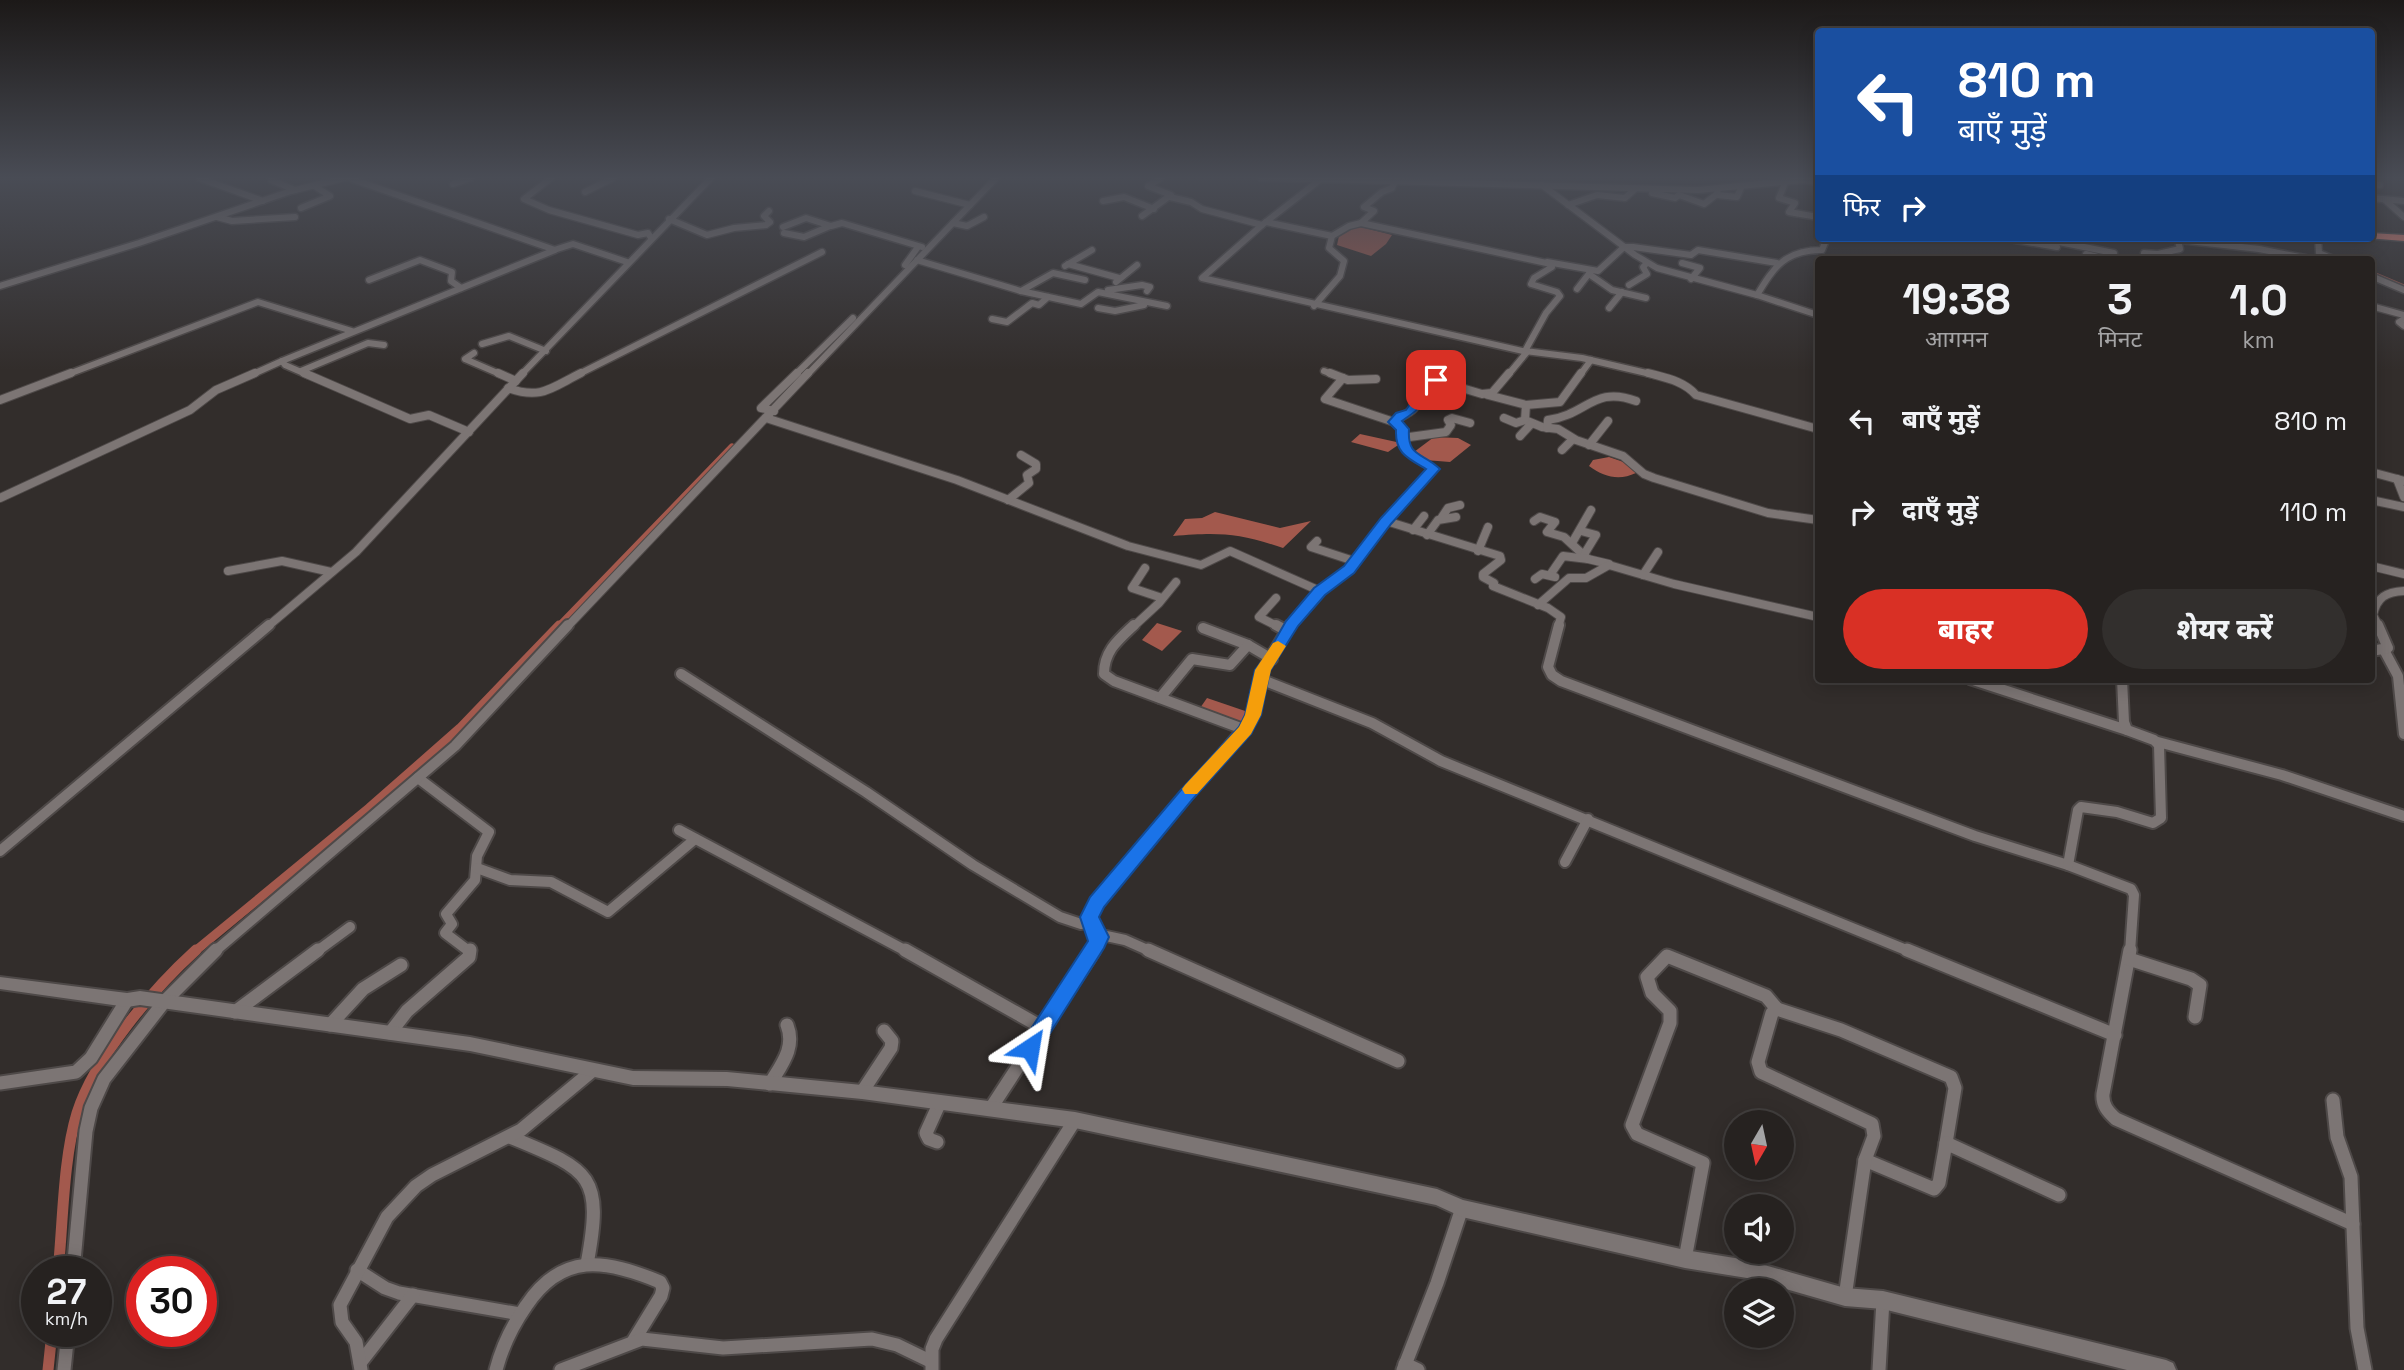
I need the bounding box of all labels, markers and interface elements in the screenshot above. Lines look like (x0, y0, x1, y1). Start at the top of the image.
text: 810 m (1958, 49, 2096, 111)
icon: left (1843, 56, 1934, 147)
text: बाएँ मुड़ें (1958, 110, 2047, 150)
icon: right (1894, 189, 1932, 227)
text: फिर (1843, 190, 1880, 224)
text: 19:38 (1902, 273, 2011, 326)
text: 3 (2107, 273, 2133, 326)
text: 1.0 (2229, 274, 2288, 327)
text: आगमन (1925, 324, 1988, 354)
text: मिनट (2098, 324, 2142, 354)
text: km (2242, 325, 2275, 355)
pin (1406, 350, 1466, 410)
icon: arrive (1417, 361, 1455, 399)
icon: left (1843, 402, 1881, 440)
text: बाएँ मुड़ें (1902, 402, 1980, 436)
text: 810 m (2274, 404, 2347, 438)
icon: right (1843, 493, 1881, 531)
text: दाएँ मुड़ें (1902, 493, 1978, 527)
text: 110 m (2280, 495, 2347, 529)
button: बाहर (1843, 589, 2088, 669)
button: शेयर करें (2102, 589, 2347, 669)
position arrow (993, 1011, 1067, 1085)
north arrow (1724, 1110, 1794, 1180)
map controls (1724, 1110, 1794, 1348)
button: sound (1724, 1194, 1794, 1264)
speed limit sign: 30 (126, 1256, 217, 1347)
text: 27 (47, 1270, 86, 1314)
button: layers (1724, 1278, 1794, 1348)
text: km/h (45, 1307, 88, 1330)

